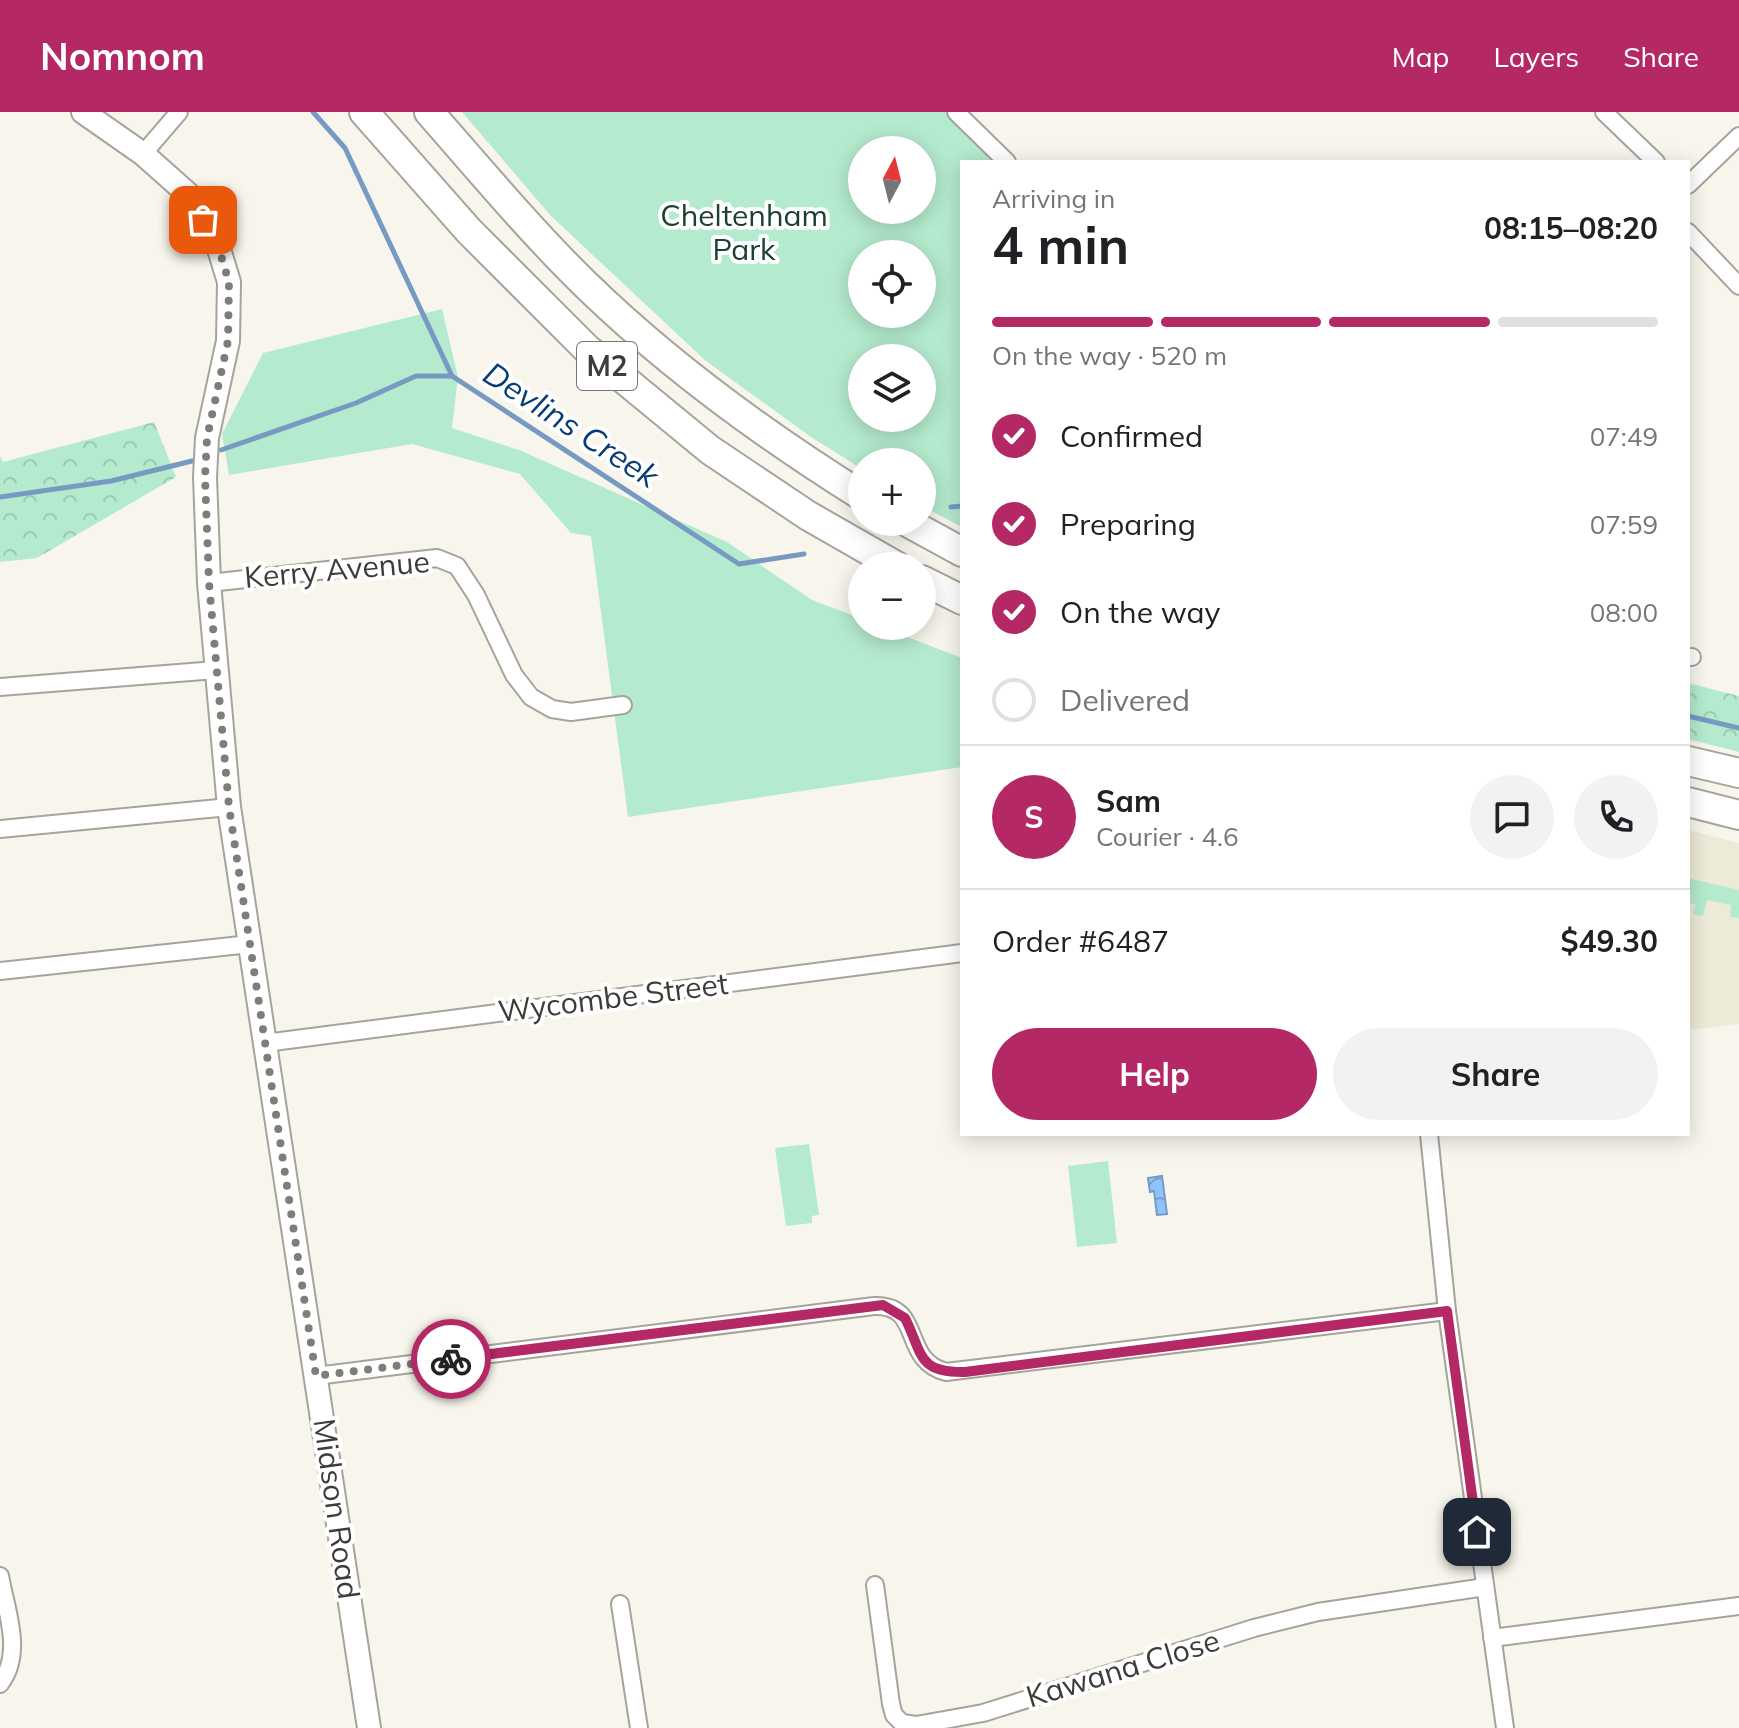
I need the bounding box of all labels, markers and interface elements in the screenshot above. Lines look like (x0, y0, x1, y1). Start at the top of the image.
text: Nomnom (40, 32, 205, 80)
text: Map (1392, 39, 1449, 74)
text: Layers (1493, 39, 1579, 74)
text: Share (1623, 39, 1699, 74)
north arrow (848, 136, 936, 224)
map controls (848, 136, 936, 640)
text: Arriving in (992, 182, 1115, 215)
pin (169, 186, 237, 254)
park label: Cheltenham Park (660, 196, 828, 268)
icon: bag (181, 198, 225, 242)
text: 08:15–08:20 (1484, 209, 1658, 247)
text: 4 min (992, 212, 1129, 277)
button: locate (848, 240, 936, 328)
text: On the way · 520 m (992, 339, 1227, 372)
road number: M2 (577, 342, 637, 390)
button: layers (848, 344, 936, 432)
water label: Devlins Creek (476, 353, 668, 496)
icon: check (992, 414, 1036, 458)
text: Confirmed (1060, 417, 1203, 455)
text: 07:49 (1590, 420, 1658, 453)
button: + (848, 448, 936, 536)
icon: check (992, 502, 1036, 546)
text: Preparing (1060, 505, 1196, 543)
text: 07:59 (1590, 508, 1658, 541)
street label: Kerry Avenue (243, 542, 431, 596)
button: − (848, 552, 936, 640)
icon: check (992, 590, 1036, 634)
text: On the way (1060, 593, 1220, 631)
text: 08:00 (1590, 596, 1658, 629)
text: Delivered (1060, 681, 1190, 719)
button: chat (1470, 775, 1554, 859)
button: phone (1574, 775, 1658, 859)
text: Sam (1096, 782, 1161, 820)
text: S (1024, 798, 1044, 836)
text: Courier · 4.6 (1096, 820, 1239, 853)
text: Order #6487 (992, 922, 1169, 960)
text: $49.30 (1561, 922, 1658, 960)
street label: Wycombe Street (496, 964, 730, 1030)
button: Help (992, 1028, 1317, 1120)
button: Share (1333, 1028, 1658, 1120)
courier (411, 1319, 491, 1399)
icon: bike (429, 1337, 473, 1381)
street label: Midson Road (306, 1416, 368, 1602)
pin (1443, 1498, 1511, 1566)
icon: home (1455, 1510, 1499, 1554)
street label: Kawana Close (1021, 1621, 1224, 1715)

